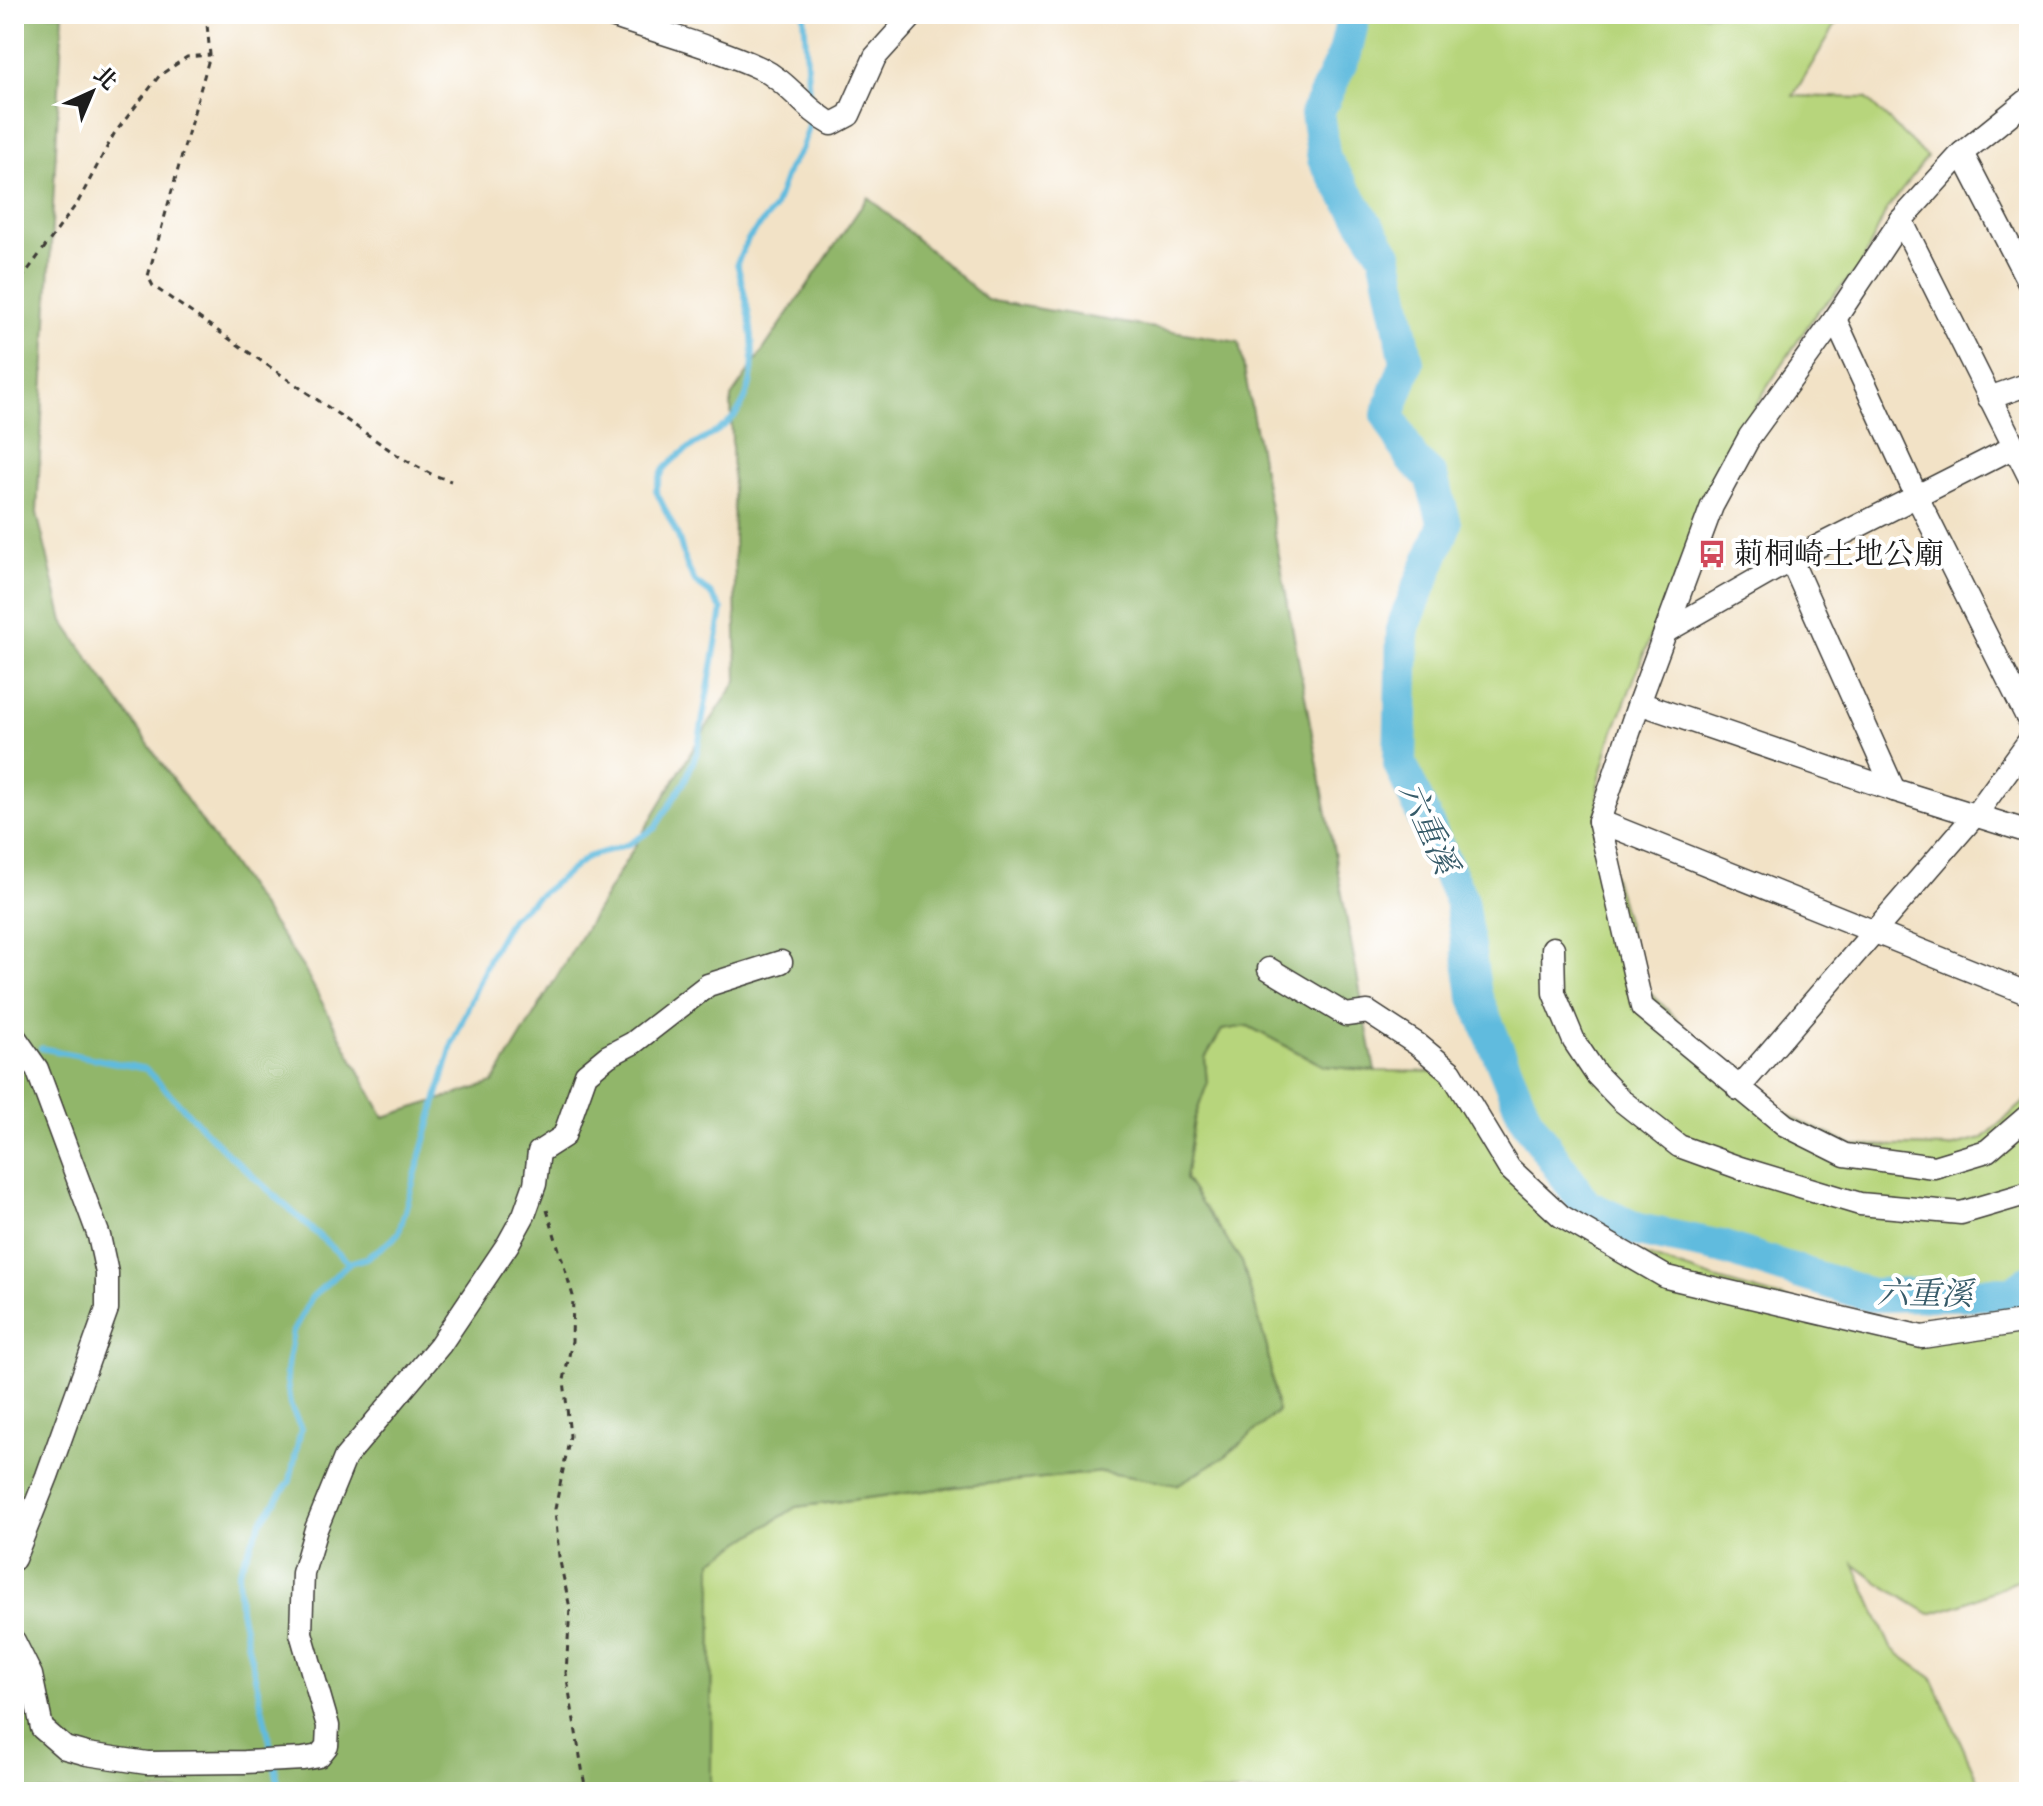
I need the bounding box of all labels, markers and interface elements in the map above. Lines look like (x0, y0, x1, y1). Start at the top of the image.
north arrow (52, 52, 132, 132)
text: 北 (87, 58, 125, 97)
place label: 莿桐崎土地公廟 (1734, 531, 1944, 575)
bus stop icon: 莿桐崎土地公廟 (1697, 539, 1727, 569)
water label: 六重溪 (1388, 774, 1472, 884)
water label: 六重溪 (1877, 1268, 1976, 1317)

